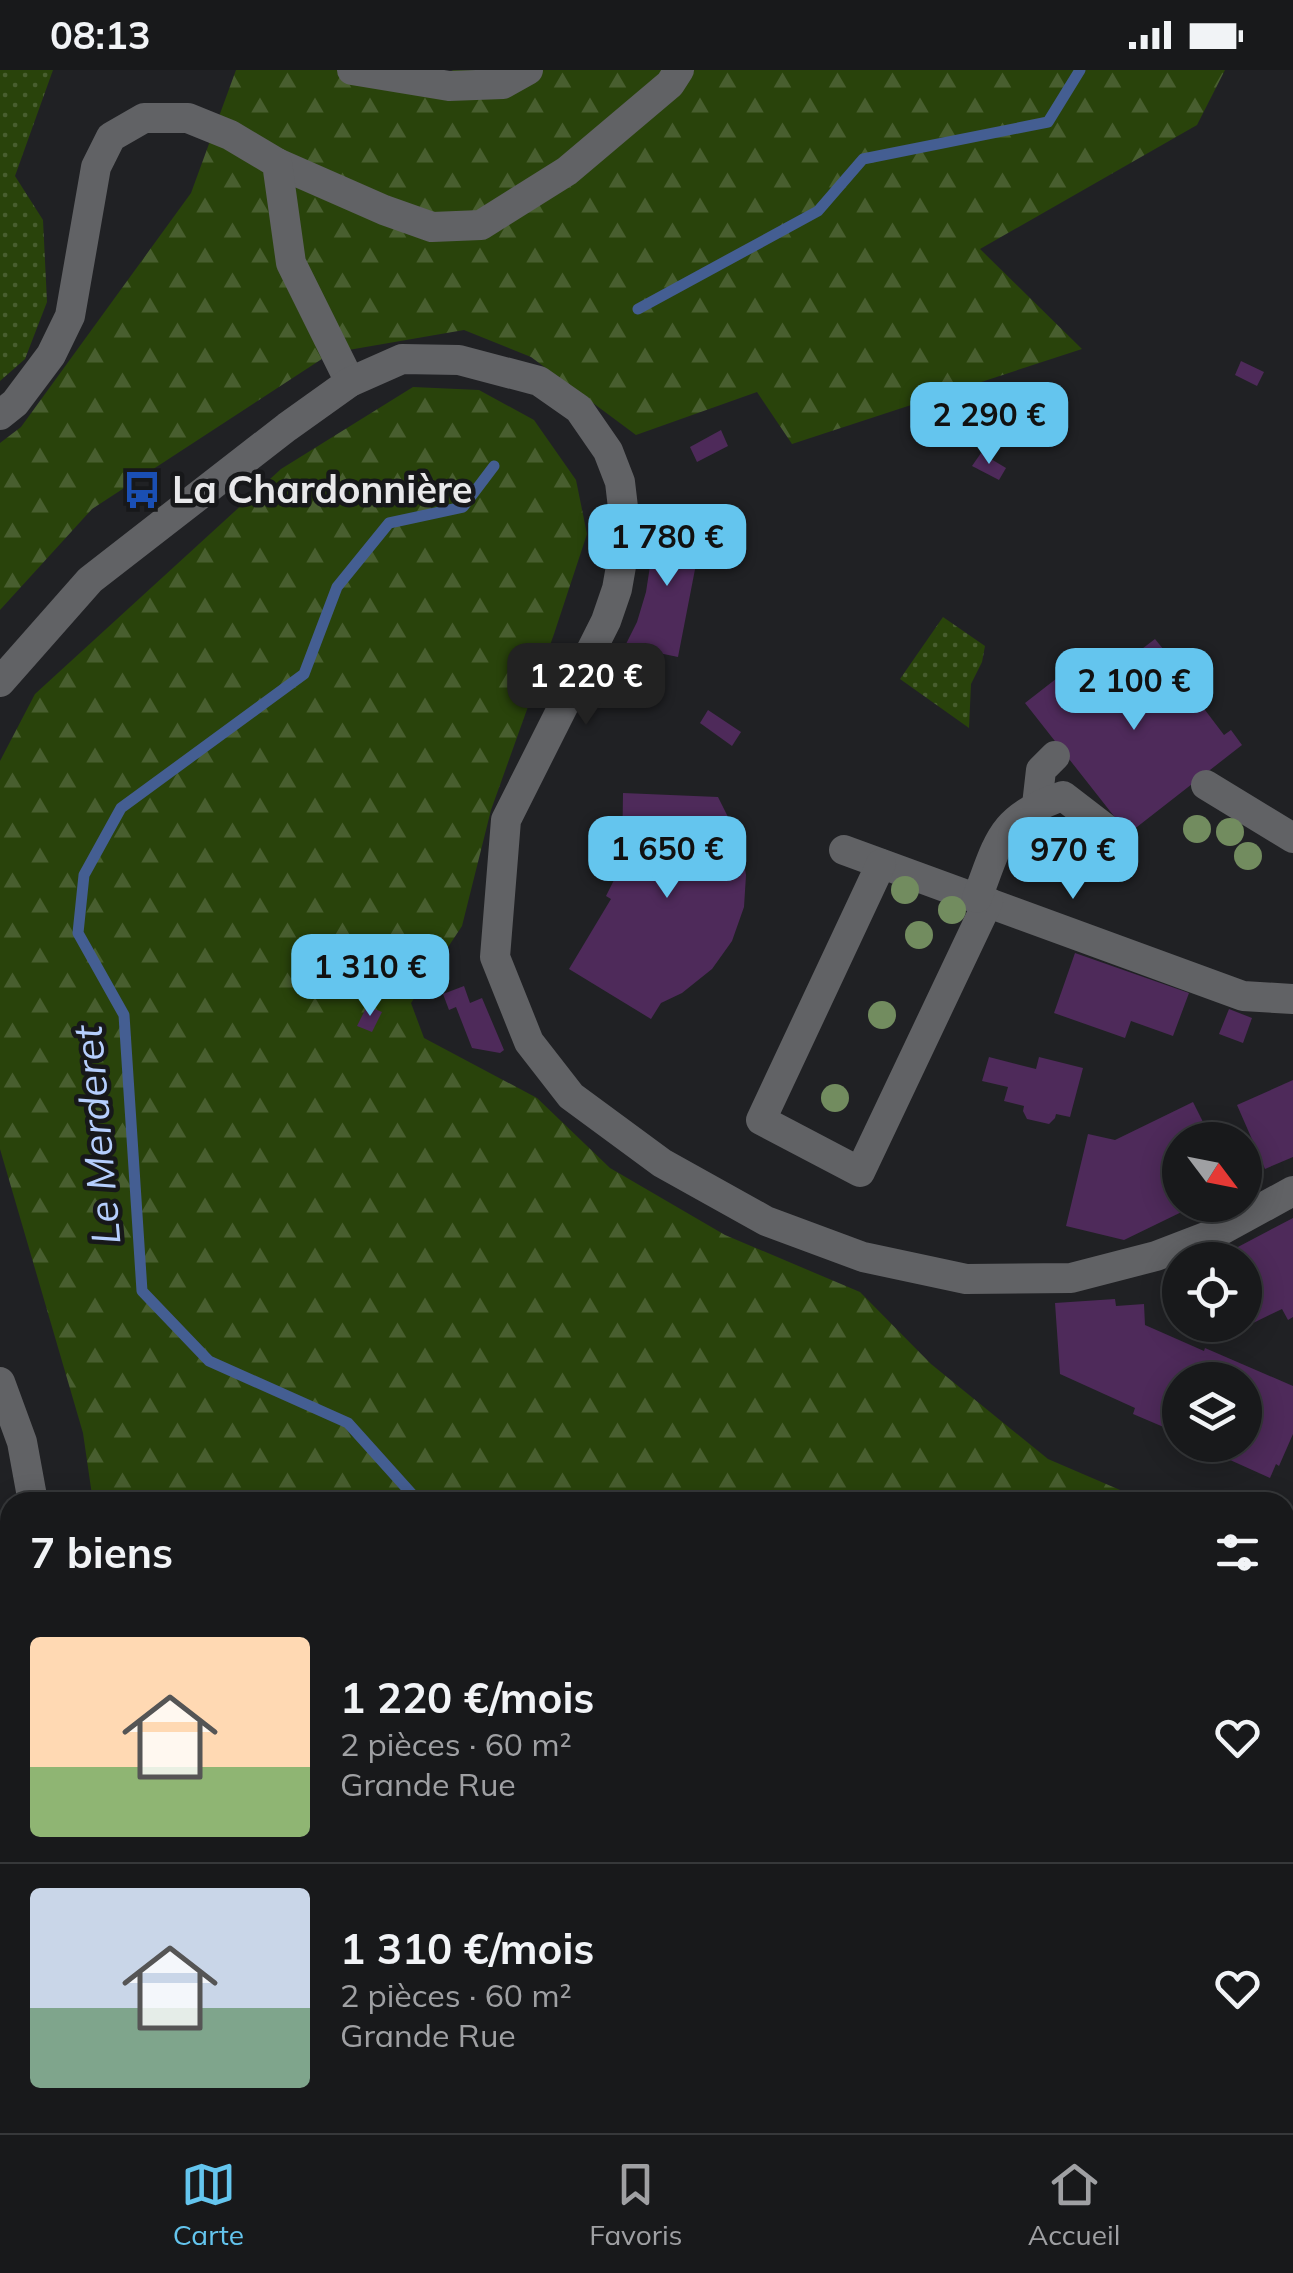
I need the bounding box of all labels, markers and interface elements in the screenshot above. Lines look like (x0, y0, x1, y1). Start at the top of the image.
text: 08:13 (50, 11, 151, 59)
pin: 2 290 € (897, 382, 1081, 467)
text: 2 290 € (932, 394, 1046, 434)
place label: La Chardonnière (172, 465, 472, 513)
bus stop icon: La Chardonnière (121, 469, 163, 511)
pin: 1 780 € (575, 504, 759, 589)
text: 1 780 € (610, 516, 724, 556)
pin: 1 220 € (494, 643, 678, 728)
pin: 2 100 € (1042, 648, 1226, 733)
text: 1 220 € (529, 655, 643, 695)
text: 2 100 € (1077, 660, 1191, 700)
pin: 1 650 € (575, 816, 759, 901)
pin: 970 € (1003, 817, 1143, 902)
text: 1 650 € (610, 828, 724, 868)
text: 970 € (1030, 829, 1116, 869)
pin: 1 310 € (278, 934, 462, 1019)
text: 1 310 € (313, 946, 427, 986)
water label: Le Merderet (61, 1022, 130, 1247)
north arrow (1162, 1122, 1262, 1222)
map controls (1162, 1122, 1262, 1462)
button: locate (1162, 1242, 1262, 1342)
button: layers (1162, 1362, 1262, 1462)
icon: filters (1210, 1525, 1265, 1580)
text: 7 biens (30, 1526, 173, 1579)
text: 1 220 €/mois (340, 1671, 594, 1724)
icon: home (110, 1677, 230, 1797)
icon: heart (1210, 1710, 1265, 1765)
text: 2 pièces · 60 m² (340, 1724, 572, 1764)
text: Grande Rue (340, 1764, 516, 1804)
text: 1 310 €/mois (340, 1922, 594, 1975)
icon: home (110, 1928, 230, 2048)
icon: heart (1210, 1961, 1265, 2016)
text: 2 pièces · 60 m² (340, 1975, 572, 2015)
text: Grande Rue (340, 2015, 516, 2055)
tab: Carte (173, 2157, 244, 2252)
tab: Favoris (589, 2157, 682, 2252)
tab: Accueil (1028, 2157, 1120, 2252)

